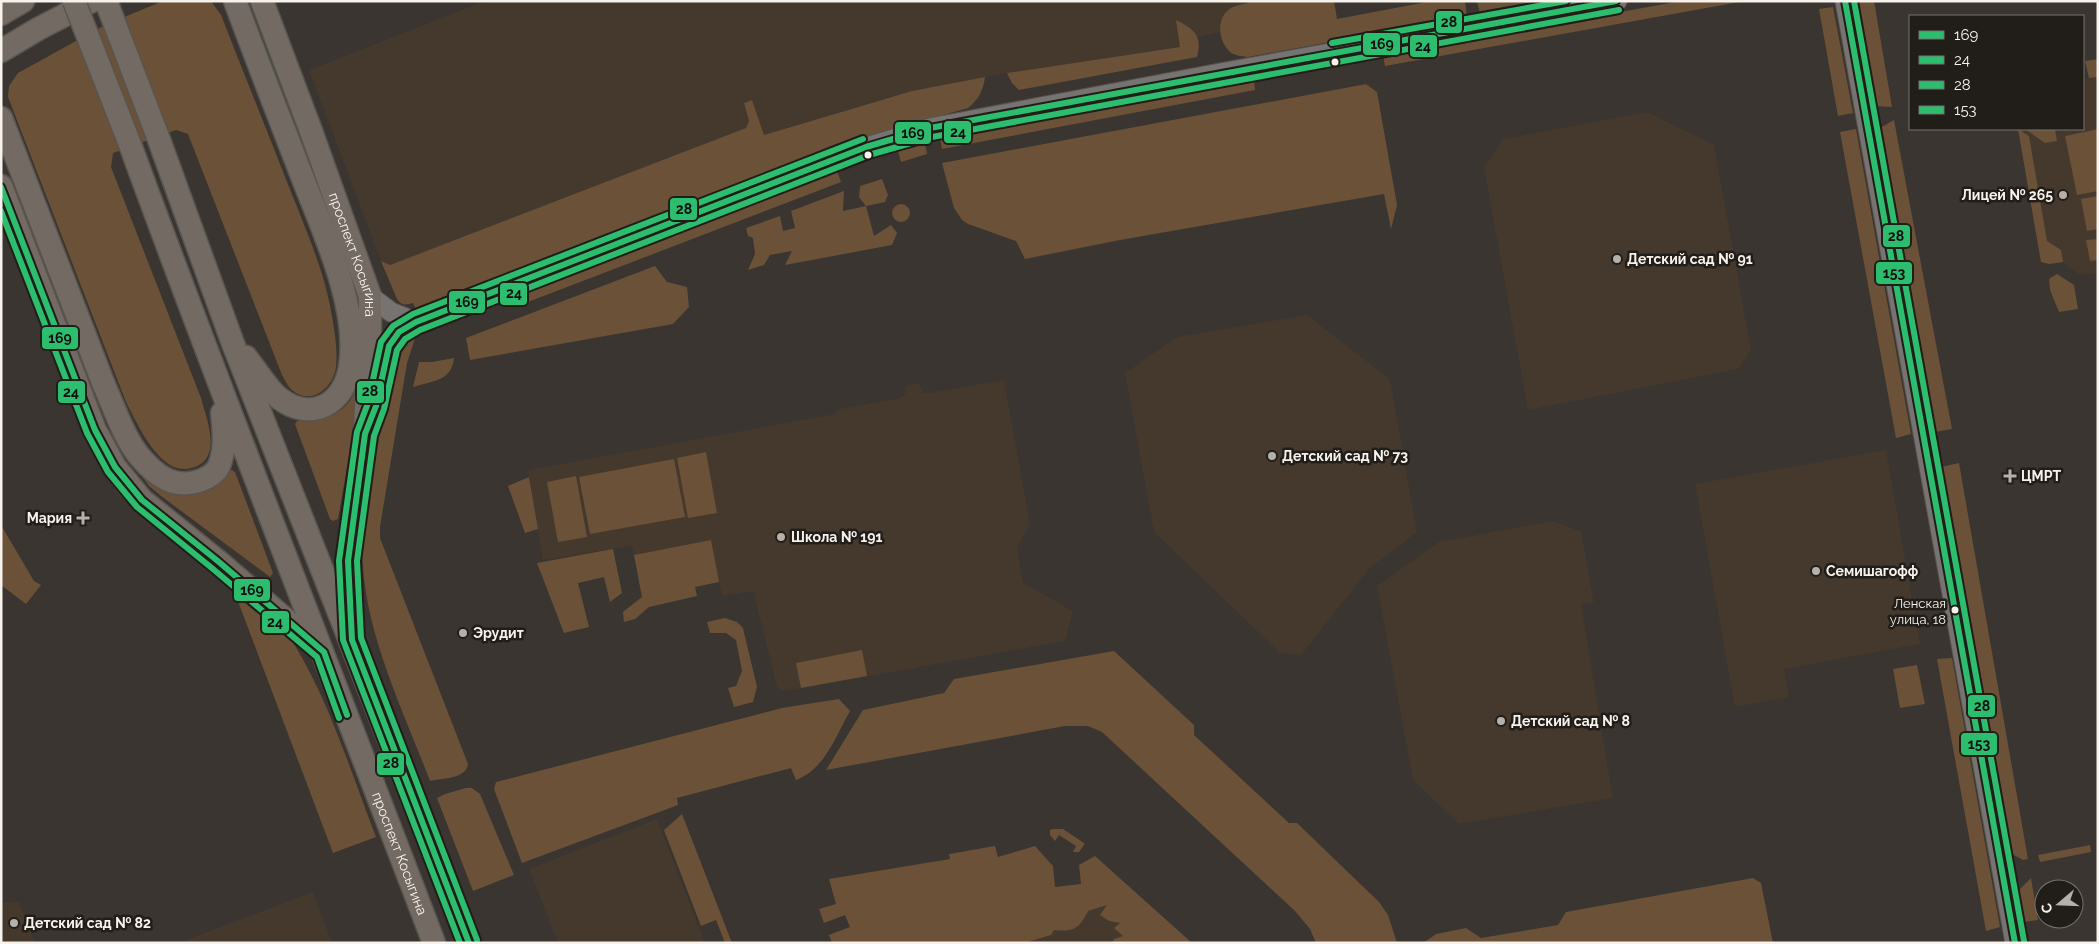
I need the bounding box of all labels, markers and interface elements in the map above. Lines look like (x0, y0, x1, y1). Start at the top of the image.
line badge: 28 (1435, 10, 1463, 34)
text: 28 (1441, 14, 1457, 30)
legend (1909, 15, 2084, 130)
text: 169 (1954, 26, 1978, 44)
line badge: 169 (1362, 32, 1401, 56)
line badge: 24 (1409, 34, 1438, 58)
text: 169 (1370, 36, 1394, 52)
text: 24 (1415, 38, 1431, 54)
text: 24 (1954, 51, 1970, 69)
unlabelled marker (1330, 57, 1340, 67)
text: 28 (1954, 76, 1971, 94)
text: 153 (1954, 101, 1977, 119)
line badge: 24 (943, 120, 972, 144)
line badge: 169 (894, 121, 932, 145)
text: 24 (950, 124, 966, 140)
text: 169 (901, 125, 925, 141)
unlabelled marker (863, 150, 873, 160)
place label: Лицей № 265 (1961, 187, 2053, 203)
marker: Лицей № 265 (2057, 189, 2069, 201)
street label: проспект Косыгина (326, 190, 378, 317)
line badge: 28 (669, 197, 698, 221)
text: 28 (676, 201, 692, 217)
line badge: 28 (1882, 224, 1911, 248)
text: 28 (1888, 228, 1904, 244)
place label: Детский сад № 91 (1627, 251, 1753, 267)
marker: Детский сад № 91 (1611, 253, 1623, 265)
line badge: 153 (1875, 261, 1913, 285)
text: 153 (1883, 265, 1905, 281)
line badge: 24 (499, 282, 528, 306)
text: 24 (506, 285, 522, 301)
line badge: 169 (448, 290, 486, 314)
text: 169 (455, 294, 479, 310)
line badge: 169 (41, 326, 79, 350)
text: 169 (48, 330, 72, 346)
line badge: 24 (57, 380, 86, 404)
line badge: 28 (356, 380, 385, 404)
text: 28 (362, 383, 378, 399)
text: 24 (63, 384, 79, 400)
place label: Детский сад № 73 (1282, 448, 1408, 464)
marker: Детский сад № 73 (1266, 450, 1278, 462)
place label: ЦМРТ (2021, 468, 2061, 484)
marker: ЦМРТ (2003, 469, 2017, 483)
place label: Мария (27, 510, 72, 526)
marker: Мария (76, 511, 90, 525)
place label: Школа № 191 (791, 529, 882, 545)
marker: Школа № 191 (775, 531, 787, 543)
place label: Семишагофф (1826, 563, 1919, 579)
marker: Семишагофф (1810, 565, 1822, 577)
line badge: 169 (233, 578, 271, 602)
text: 169 (240, 582, 264, 598)
place label: Ленская улица, 18 (1890, 596, 1946, 627)
marker: Ленская улица, 18 (1950, 605, 1960, 615)
line badge: 24 (261, 610, 290, 634)
text: 24 (267, 614, 283, 630)
place label: Эрудит (473, 625, 524, 641)
marker: Эрудит (457, 627, 469, 639)
line badge: 28 (1967, 694, 1996, 718)
text: 28 (1974, 698, 1990, 714)
place label: Детский сад № 8 (1511, 713, 1630, 729)
marker: Детский сад № 8 (1495, 715, 1507, 727)
line badge: 153 (1960, 732, 1998, 756)
text: 153 (1968, 736, 1990, 752)
line badge: 28 (376, 752, 405, 776)
text: 28 (383, 755, 399, 771)
street label: проспект Косыгина (369, 790, 431, 917)
north arrow (2034, 879, 2084, 929)
text: С (2037, 901, 2056, 915)
place label: Детский сад № 82 (24, 915, 151, 931)
marker: Детский сад № 82 (8, 917, 20, 929)

